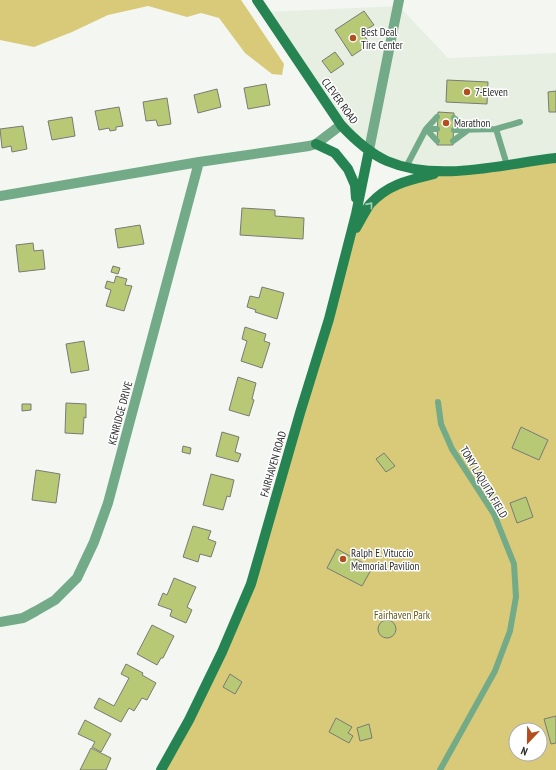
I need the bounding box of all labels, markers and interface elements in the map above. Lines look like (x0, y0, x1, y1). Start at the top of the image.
place label: Best Deal Tire Center (361, 25, 403, 52)
marker: Best Deal Tire Center (348, 33, 358, 43)
street label: CLEVER ROAD (319, 75, 362, 127)
place label: 7-Eleven (475, 85, 508, 99)
marker: 7-Eleven (462, 87, 472, 97)
place label: Marathon (454, 116, 490, 130)
marker: Marathon (441, 118, 451, 128)
one-way arrow (366, 203, 373, 210)
street label: KENRIDGE DRIVE (105, 379, 135, 446)
street label: FAIRHAVEN ROAD (257, 429, 289, 499)
street label: TONY LAQUITA FIELD (457, 444, 511, 521)
place label: Ralph E. Vituccio Memorial Pavilion (351, 546, 420, 573)
marker: Ralph E. Vituccio Memorial Pavilion (338, 554, 348, 564)
park label: Fairhaven Park (374, 608, 431, 622)
north arrow (508, 722, 548, 762)
text: N (519, 744, 530, 759)

